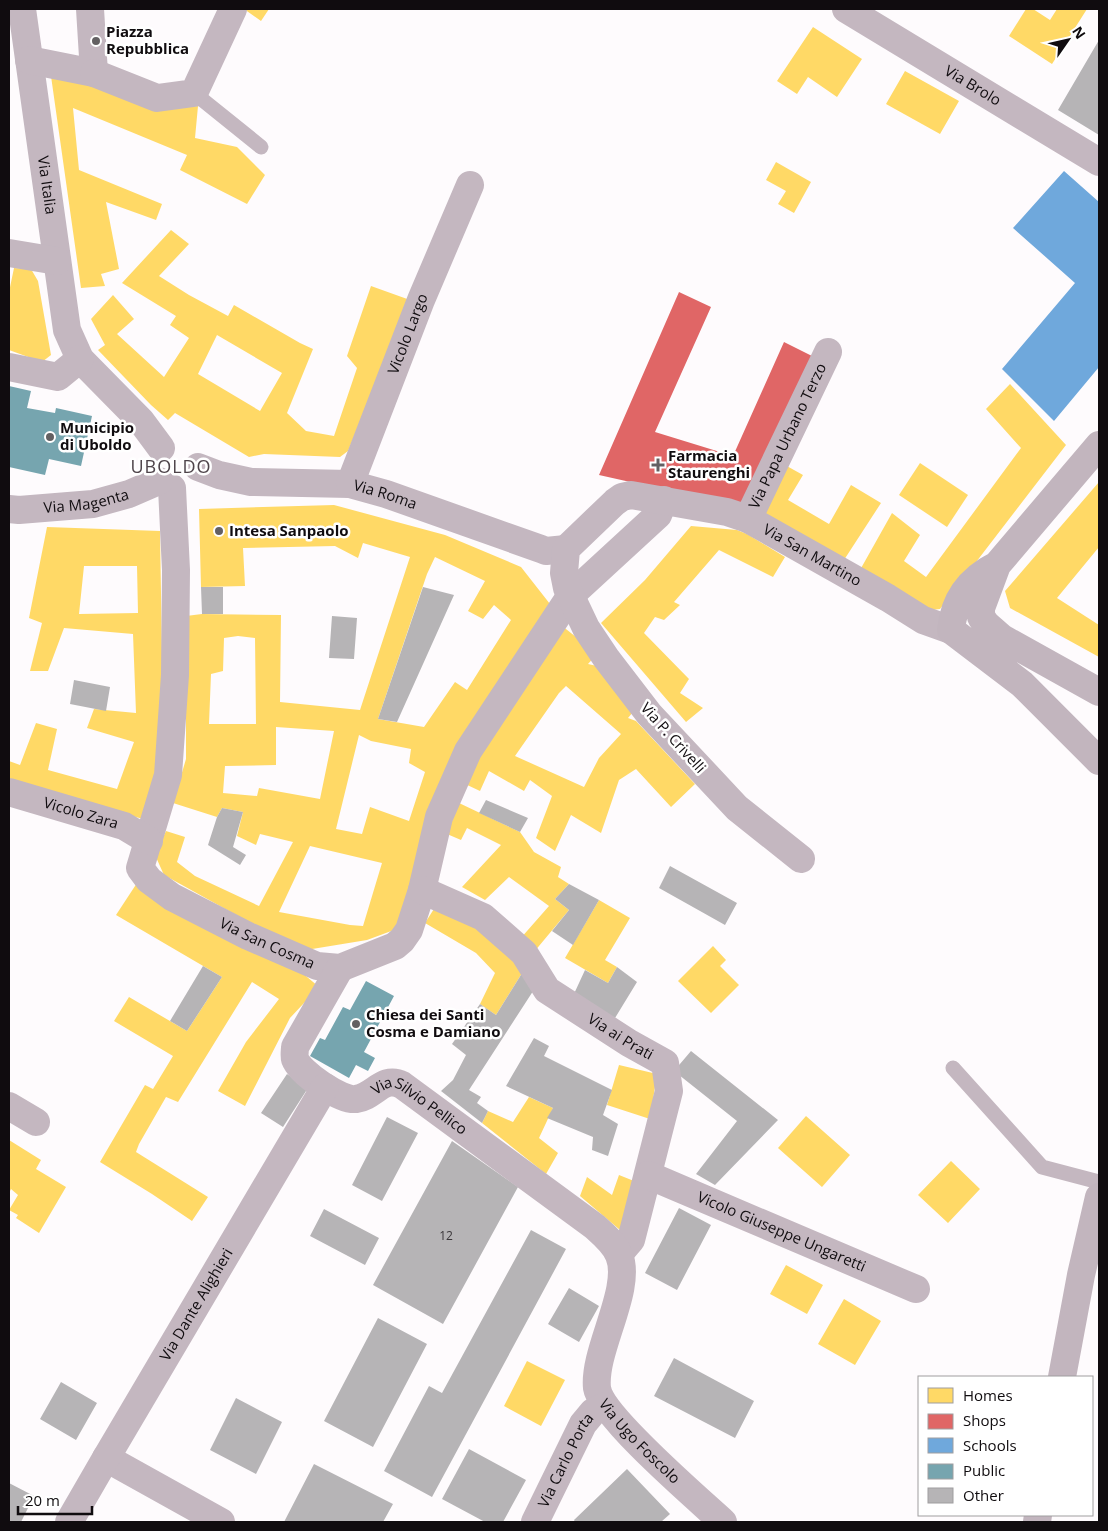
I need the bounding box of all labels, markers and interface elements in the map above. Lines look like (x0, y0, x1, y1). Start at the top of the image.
north arrow (1043, 15, 1093, 65)
place label: Piazza Repubblica (106, 21, 189, 58)
text: N (1068, 22, 1090, 42)
marker: Piazza Repubblica (90, 35, 102, 47)
street label: Via Brolo (941, 60, 1005, 110)
street label: Via Italia (34, 155, 62, 216)
street label: Vicolo Largo (382, 290, 432, 377)
street label: Via Papa Urbano Terzo (743, 359, 830, 512)
place label: Municipio di Uboldo (60, 417, 134, 454)
marker: Municipio di Uboldo (44, 431, 56, 443)
place label: Farmacia Staurenghi (668, 445, 750, 482)
district label: UBOLDO (130, 454, 212, 478)
marker: Farmacia Staurenghi (652, 459, 664, 471)
street label: Via Roma (351, 474, 420, 513)
street label: Via Magenta (43, 484, 131, 517)
street label: Via San Martino (760, 519, 866, 590)
place label: Intesa Sanpaolo (229, 520, 349, 540)
marker: Intesa Sanpaolo (213, 525, 225, 537)
street label: Via P. Crivelli (637, 698, 711, 777)
street label: Vicolo Zara (41, 792, 121, 833)
street label: Via San Cosma (217, 912, 318, 973)
place label: Chiesa dei Santi Cosma e Damiano (366, 1004, 500, 1041)
street label: Via ai Prati (584, 1008, 657, 1064)
marker: Chiesa dei Santi Cosma e Damiano (350, 1018, 362, 1030)
street label: Via Silvio Pellico (367, 1071, 472, 1139)
street label: Vicolo Giuseppe Ungaretti (694, 1186, 869, 1276)
house number: 12 (439, 1227, 453, 1244)
street label: Via Dante Alighieri (155, 1244, 237, 1364)
legend (918, 1376, 1093, 1516)
text: Homes (963, 1385, 1013, 1405)
street label: Via Ugo Foscolo (595, 1394, 685, 1487)
street label: Via Carlo Porta (533, 1408, 597, 1511)
text: Shops (963, 1410, 1006, 1430)
text: Schools (963, 1435, 1017, 1455)
text: Public (963, 1460, 1005, 1480)
scale bar (18, 1484, 91, 1516)
text: Other (963, 1485, 1004, 1505)
text: 20 m (25, 1490, 60, 1510)

